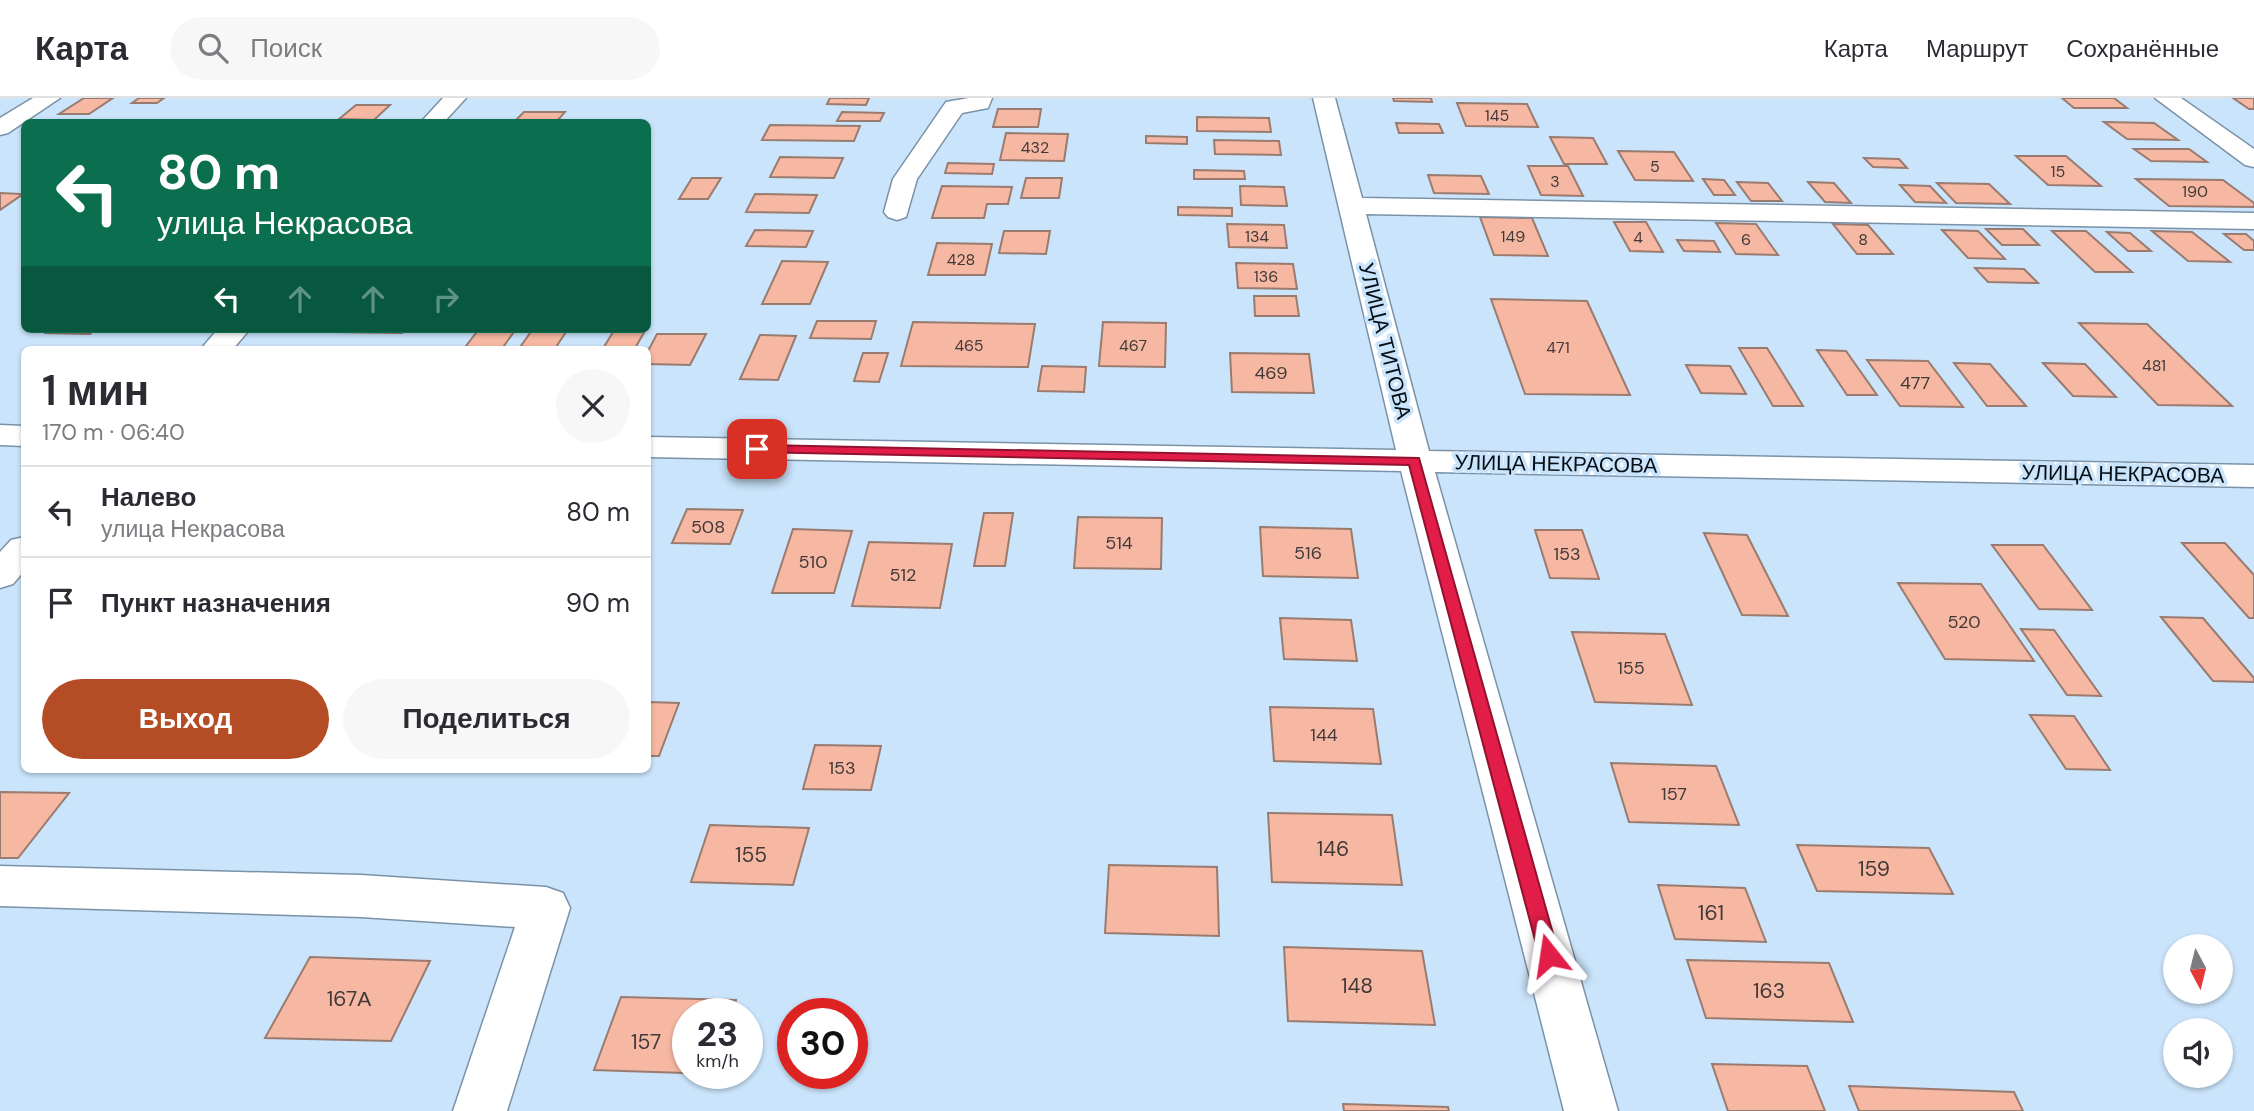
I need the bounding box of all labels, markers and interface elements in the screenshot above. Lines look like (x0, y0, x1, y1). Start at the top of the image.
search box (170, 17, 660, 80)
text: Карта (35, 27, 128, 70)
icon: search (194, 29, 232, 67)
text: Поиск (250, 31, 322, 65)
text: Карта (1824, 33, 1888, 64)
text: Маршрут (1926, 33, 2028, 64)
text: Сохранённые (2066, 33, 2219, 64)
house number: 145 (1485, 105, 1509, 126)
house number: 432 (1021, 137, 1049, 158)
text: 80 m (157, 140, 280, 204)
icon: left (42, 147, 133, 238)
house number: 5 (1650, 156, 1660, 177)
house number: 15 (2051, 161, 2065, 182)
house number: 3 (1550, 171, 1560, 192)
house number: 190 (2182, 181, 2208, 202)
text: улица Некрасова (157, 202, 413, 244)
house number: 134 (1245, 226, 1269, 247)
house number: 149 (1501, 226, 1525, 247)
house number: 4 (1633, 227, 1643, 248)
house number: 6 (1741, 229, 1751, 250)
house number: 8 (1858, 229, 1868, 250)
house number: 428 (947, 249, 975, 270)
street label: УЛИЦА ТИТОВА (1352, 260, 1418, 422)
house number: 136 (1254, 266, 1278, 287)
icon: left (208, 280, 246, 318)
icon: ahead (281, 280, 319, 318)
icon: ahead (354, 280, 392, 318)
icon: right (427, 280, 465, 318)
house number: 465 (954, 335, 984, 356)
house number: 467 (1119, 335, 1147, 356)
house number: 471 (1546, 337, 1570, 358)
house number: 481 (2142, 355, 2166, 376)
house number: 469 (1254, 361, 1288, 385)
text: 1 мин (42, 363, 149, 418)
button: close (556, 369, 630, 443)
house number: 477 (1900, 371, 1930, 395)
text: 170 m · 06:40 (42, 417, 185, 447)
pin (727, 419, 787, 479)
icon: arrive (738, 430, 776, 468)
street label: УЛИЦА НЕКРАСОВА (1454, 448, 1658, 480)
street label: УЛИЦА НЕКРАСОВА (2021, 458, 2225, 490)
text: Налево (101, 480, 196, 514)
icon: left (42, 493, 80, 531)
text: 80 m (566, 495, 630, 529)
text: улица Некрасова (101, 514, 285, 544)
house number: 508 (691, 515, 725, 539)
house number: 514 (1105, 531, 1133, 555)
house number: 516 (1294, 541, 1322, 565)
house number: 153 (1553, 542, 1581, 566)
house number: 510 (799, 550, 827, 574)
house number: 512 (890, 563, 916, 587)
icon: arrive (42, 584, 80, 622)
text: Пункт назначения (101, 586, 331, 620)
text: 90 m (566, 586, 630, 620)
house number: 520 (1947, 610, 1981, 634)
house number: 155 (1617, 656, 1645, 680)
button: Выход (42, 679, 329, 759)
button: Поделиться (343, 679, 630, 759)
house number: 144 (1310, 723, 1338, 747)
house number: 153 (828, 756, 856, 780)
house number: 157 (1661, 782, 1687, 806)
house number: 146 (1317, 835, 1349, 863)
house number: 155 (735, 841, 767, 869)
house number: 159 (1858, 855, 1890, 883)
house number: 161 (1698, 899, 1724, 927)
position arrow (1512, 918, 1586, 992)
north arrow (2163, 934, 2233, 1004)
map controls (2163, 934, 2233, 1088)
house number: 148 (1341, 972, 1373, 1000)
house number: 163 (1753, 977, 1785, 1005)
house number: 167А (327, 985, 371, 1013)
speed limit sign: 30 (777, 998, 868, 1089)
text: 23 (697, 1011, 738, 1057)
button: sound (2163, 1018, 2233, 1088)
house number: 157 (631, 1028, 661, 1056)
text: km/h (696, 1049, 739, 1073)

